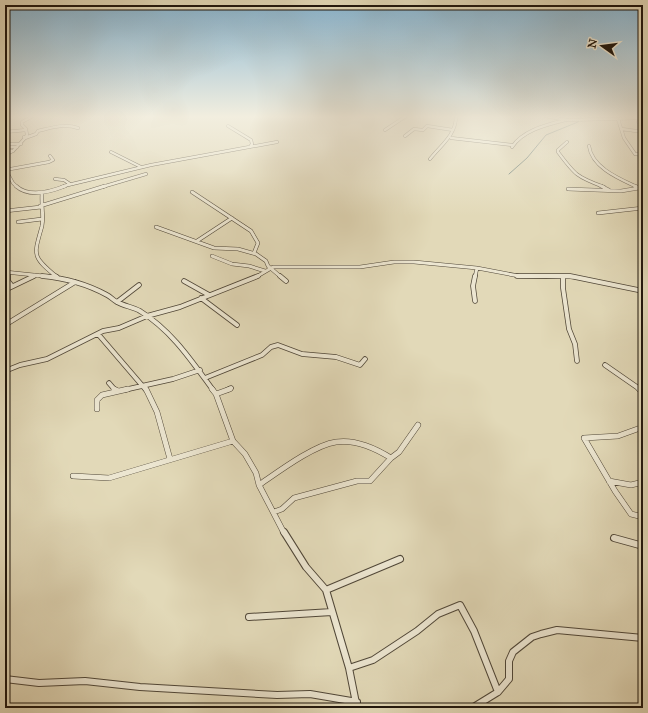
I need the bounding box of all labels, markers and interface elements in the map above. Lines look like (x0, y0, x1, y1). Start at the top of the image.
north arrow (582, 26, 622, 66)
text: N (585, 37, 600, 50)

